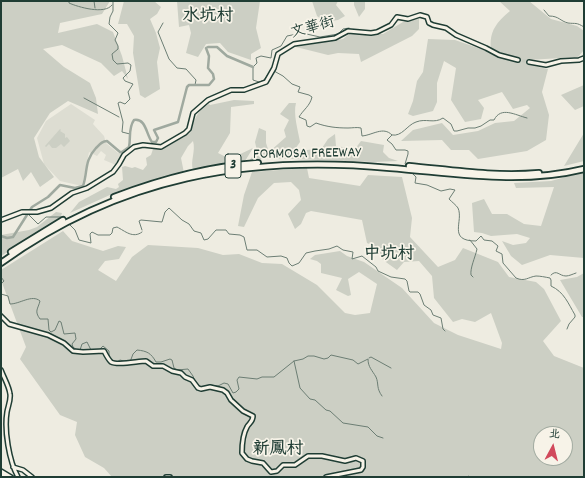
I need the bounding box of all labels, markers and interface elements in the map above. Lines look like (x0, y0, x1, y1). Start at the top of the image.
district label: 水坑村 (183, 8, 233, 28)
street label: 文華街 (289, 14, 337, 44)
street label: FORMOSA FREEWAY (253, 145, 361, 165)
road number: 3 (225, 154, 241, 178)
district label: 中坑村 (364, 246, 414, 266)
north arrow (533, 426, 573, 466)
text: 北 (548, 426, 561, 444)
district label: 新鳳村 (253, 441, 303, 461)

